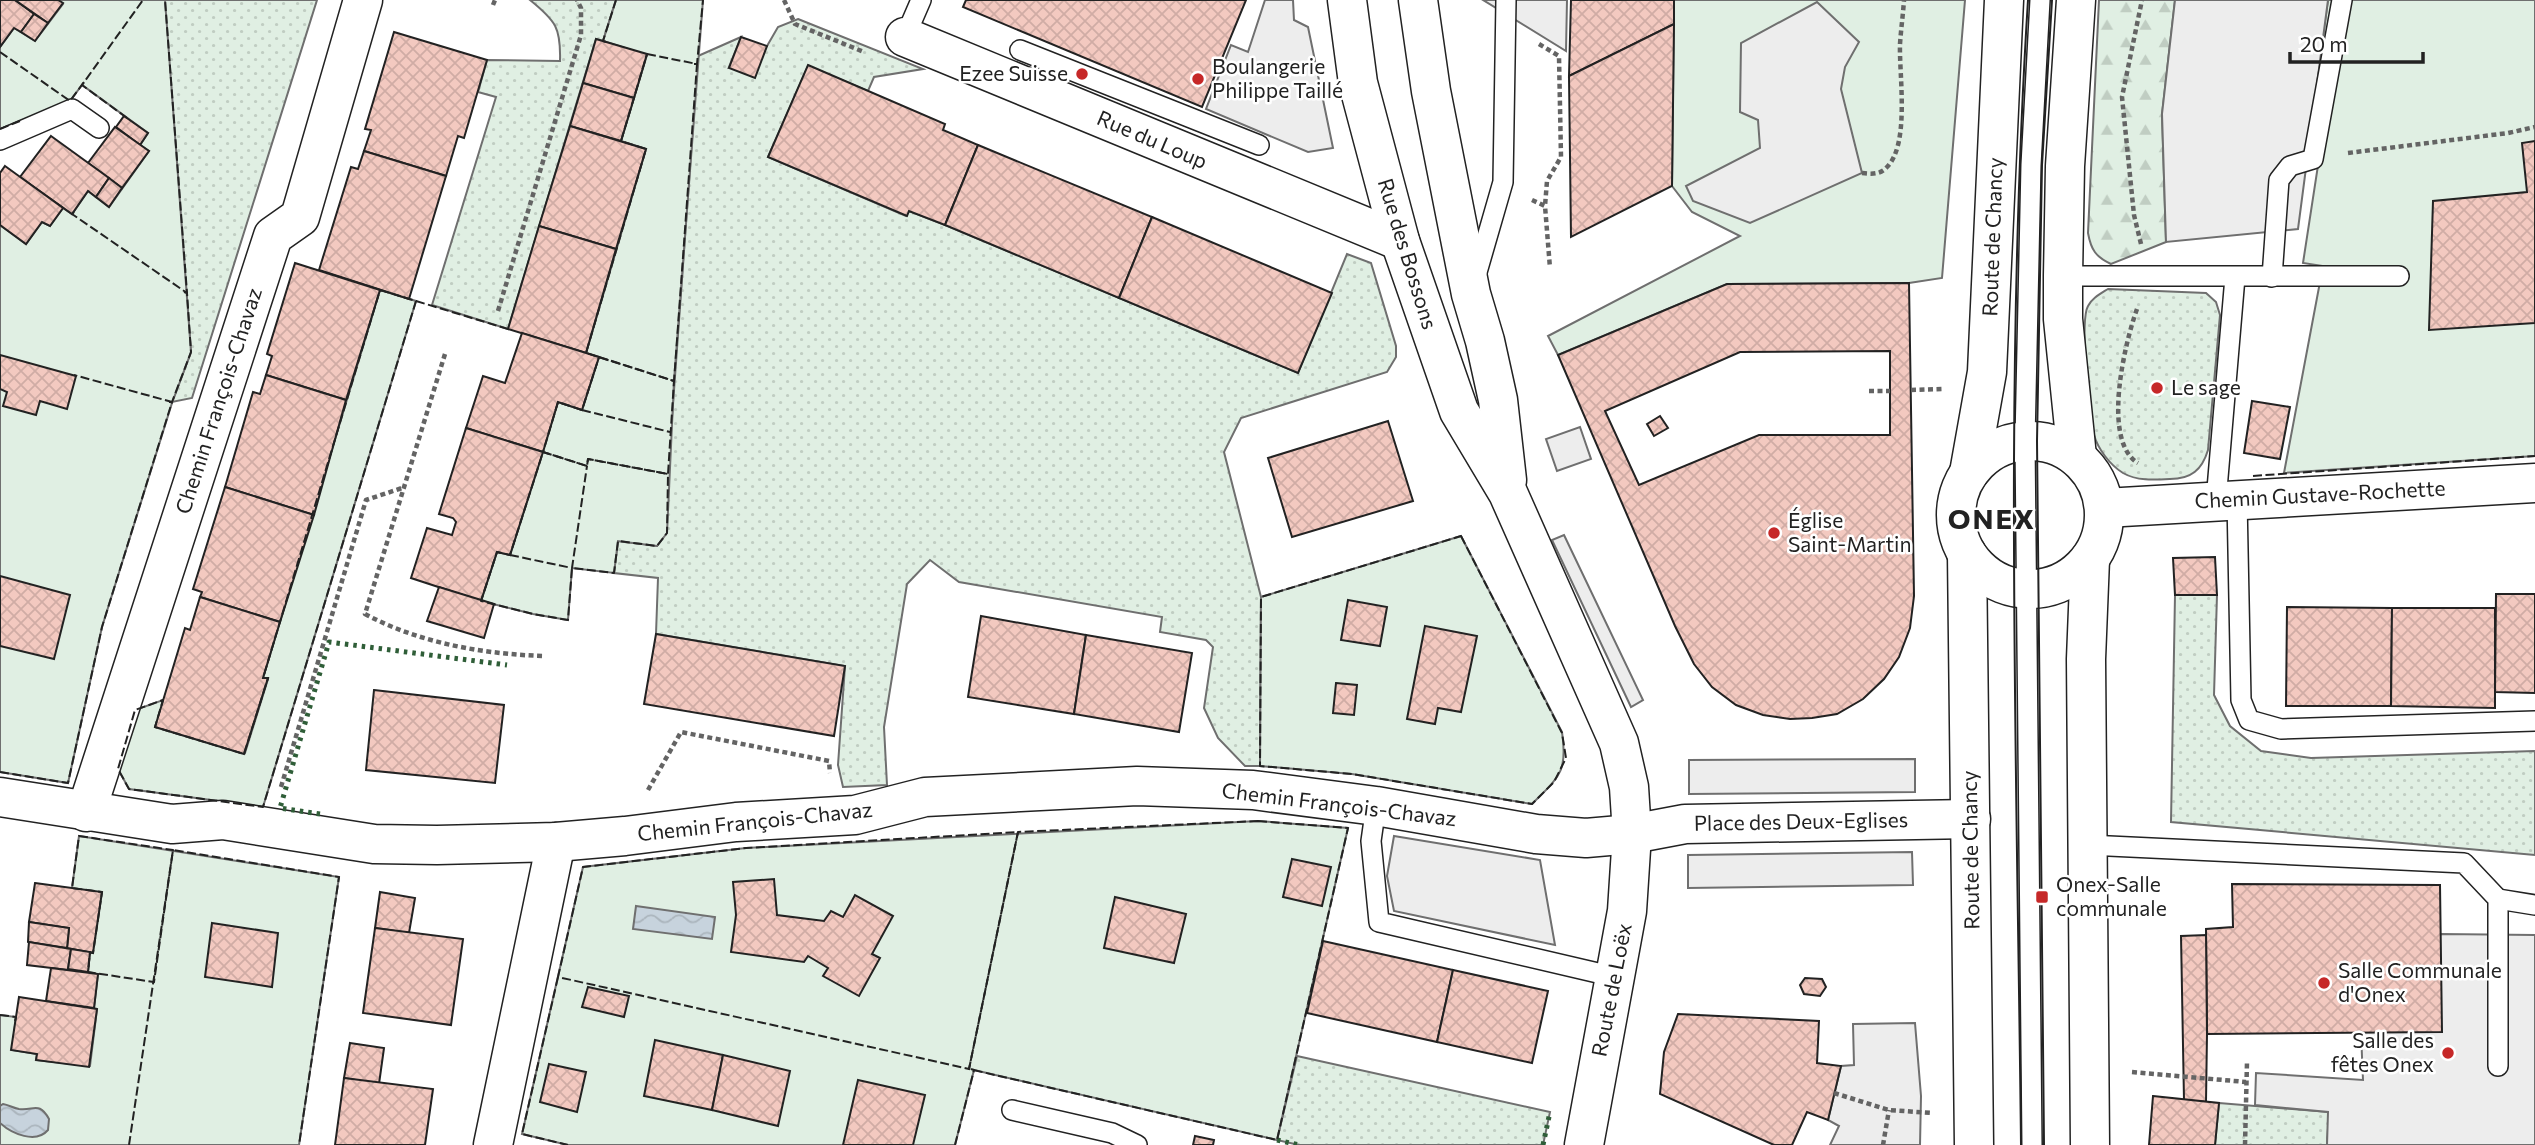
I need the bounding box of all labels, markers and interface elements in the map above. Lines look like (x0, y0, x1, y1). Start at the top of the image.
scale bar (2290, 21, 2423, 65)
text: 20 m (2300, 31, 2348, 56)
place label: Boulangerie Philippe Taillé (1212, 53, 1343, 102)
place label: Ezee Suisse (959, 60, 1068, 85)
marker: Ezee Suisse (1074, 66, 1090, 82)
marker: Boulangerie Philippe Taillé (1190, 71, 1206, 87)
street label: Rue du Loup (1094, 104, 1211, 173)
street label: Route de Chancy (1976, 157, 2007, 317)
street label: Rue des Bossons (1374, 175, 1443, 332)
street label: Chemin François-Chavaz (169, 284, 266, 517)
place label: Le sage (2171, 374, 2241, 399)
marker: Le sage (2149, 380, 2165, 396)
street label: Chemin Gustave-Rochette (2194, 474, 2446, 513)
district label: ONEX (1948, 501, 2036, 535)
place label: Église Saint-Martin (1788, 507, 1911, 556)
marker: Église Saint-Martin (1766, 525, 1782, 541)
street label: Route de Chancy (1956, 770, 1983, 930)
street label: Chemin François-Chavaz (1220, 777, 1458, 830)
street label: Chemin François-Chavaz (636, 796, 874, 845)
street label: Place des Deux-Eglises (1694, 806, 1908, 835)
place label: Onex-Salle communale (2056, 871, 2167, 920)
marker: Onex-Salle communale (2034, 889, 2050, 905)
street label: Route de Loëx (1585, 921, 1636, 1058)
place label: Salle Communale d'Onex (2338, 957, 2502, 1006)
marker: Salle Communale d'Onex (2316, 975, 2332, 991)
place label: Salle des fêtes Onex (2331, 1027, 2434, 1076)
marker: Salle des fêtes Onex (2440, 1045, 2456, 1061)

